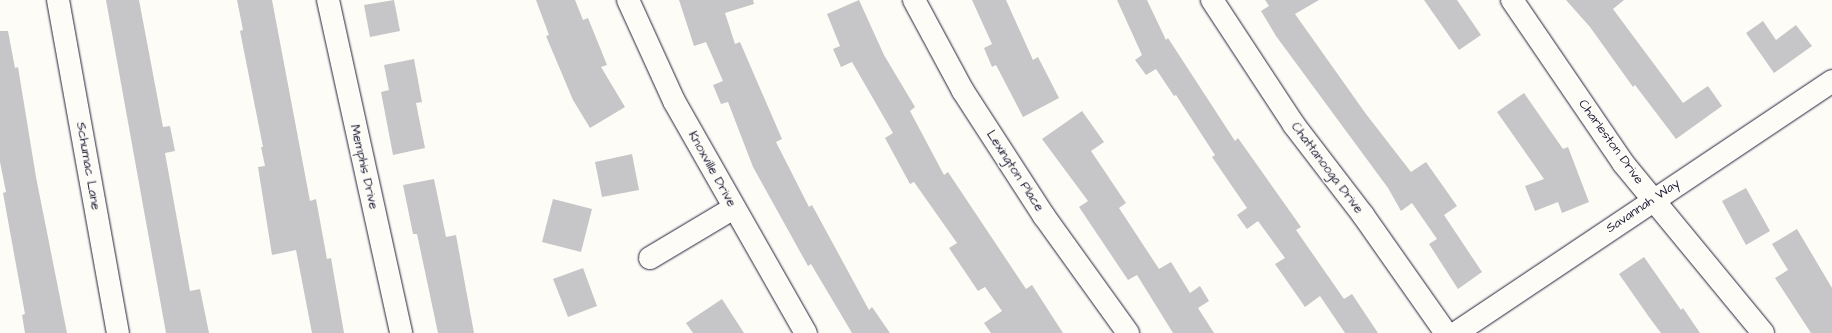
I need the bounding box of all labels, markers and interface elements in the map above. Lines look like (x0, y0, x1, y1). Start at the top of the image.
street label: Charleston Drive (1575, 97, 1647, 187)
street label: Chattanooga Drive (1288, 119, 1366, 217)
street label: Schumac Lane (73, 121, 103, 211)
street label: Memphis Drive (347, 123, 381, 211)
street label: Lexington Place (983, 127, 1047, 215)
street label: Knoxville Drive (685, 128, 739, 210)
street label: Savannah Way (1603, 176, 1683, 236)

